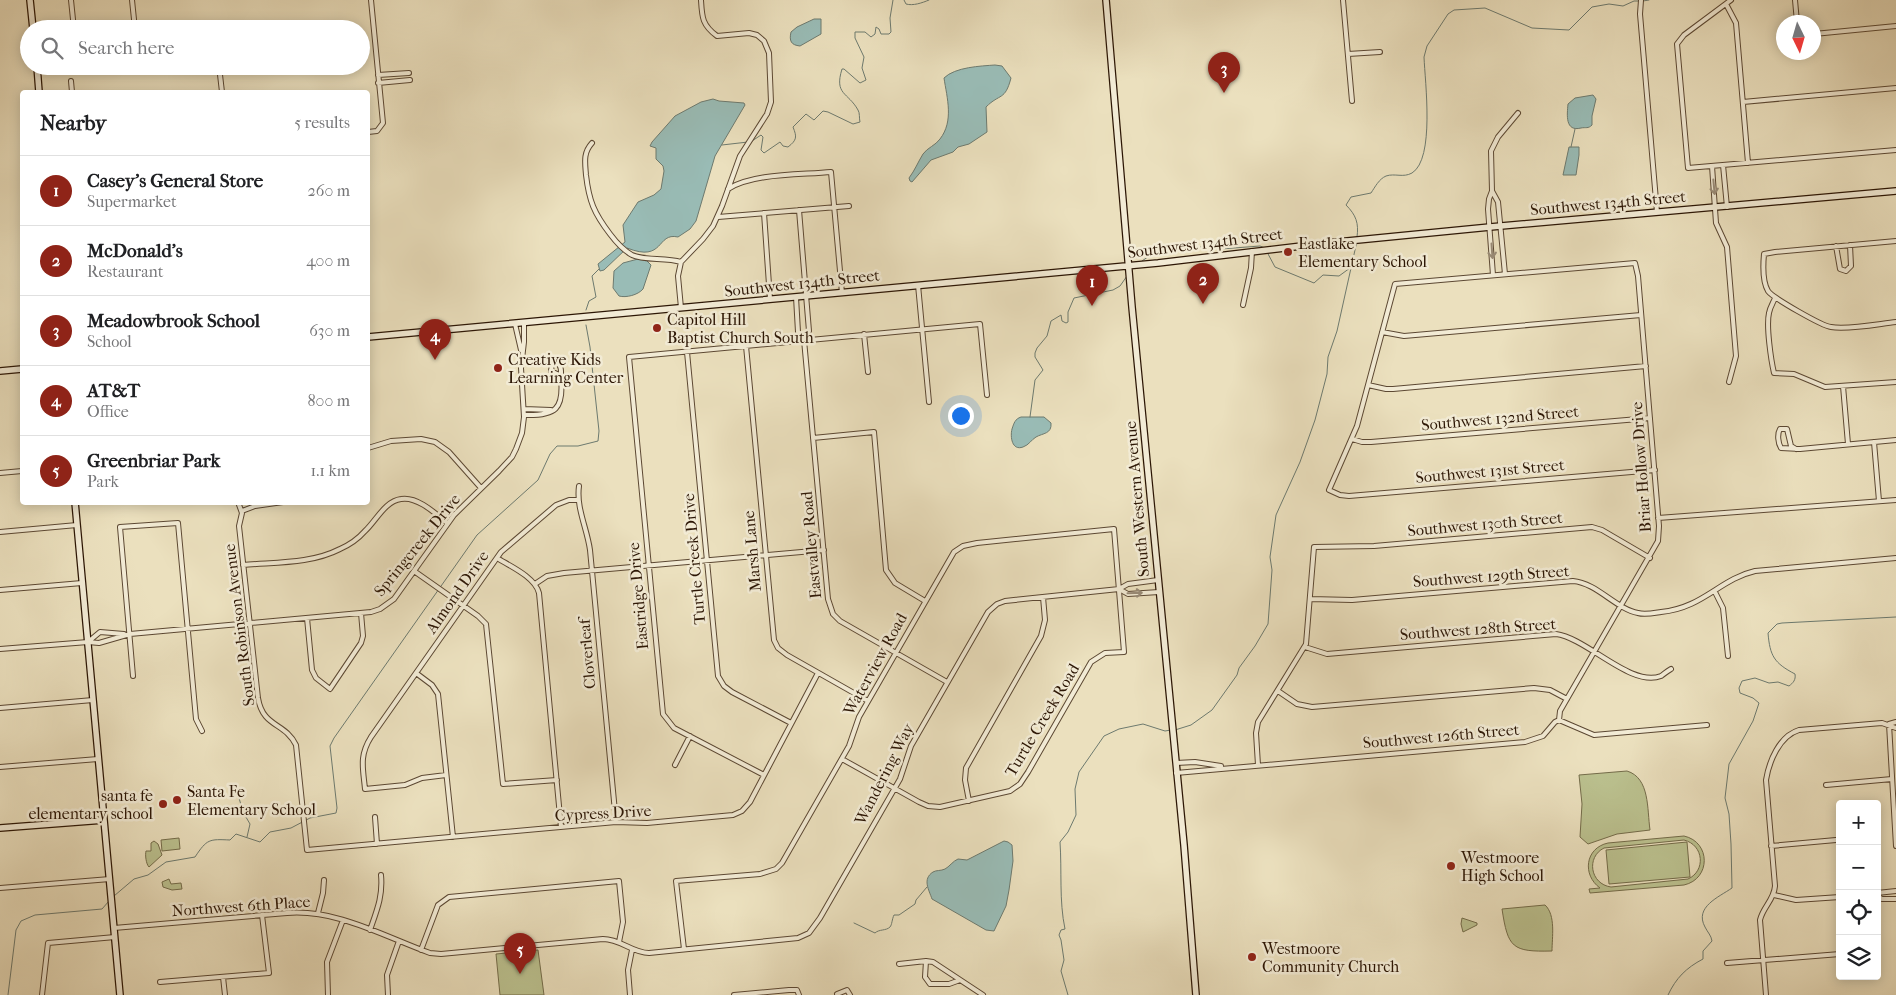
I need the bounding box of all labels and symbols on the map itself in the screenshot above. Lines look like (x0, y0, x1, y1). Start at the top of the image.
north arrow (1776, 15, 1821, 60)
pin: 3 (1208, 52, 1240, 93)
one-way arrow (1709, 178, 1719, 194)
street label: Southwest 134th Street (1529, 187, 1687, 219)
street label: Southwest 134th Street (1126, 224, 1284, 262)
place label: Eastlake Elementary School (1298, 234, 1427, 271)
one-way arrow (1487, 243, 1496, 259)
marker: Eastlake Elementary School (1282, 246, 1294, 258)
pin: 2 (1187, 263, 1219, 304)
street label: Southwest 134th Street (723, 265, 881, 301)
pin: 1 (1076, 265, 1108, 306)
place label: Capitol Hill Baptist Church South (667, 310, 814, 347)
pin: 4 (419, 319, 451, 360)
marker: Capitol Hill Baptist Church South (651, 322, 663, 334)
place label: Creative Kids Learning Center (508, 350, 624, 387)
marker: Creative Kids Learning Center (492, 362, 504, 374)
street label: Briar Hollow Drive (1627, 401, 1655, 533)
street label: Southwest 132nd Street (1420, 402, 1580, 434)
your location (948, 403, 974, 429)
street label: South Western Avenue (1121, 420, 1153, 578)
street label: Southwest 131st Street (1415, 455, 1566, 487)
street label: Springcreek Drive (370, 490, 464, 600)
street label: Eastvalley Road (797, 490, 825, 600)
street label: Turtle Creek Drive (679, 493, 709, 625)
street label: Southwest 130th Street (1407, 508, 1564, 540)
street label: Marsh Lane (739, 510, 765, 592)
street label: Eastridge Drive (624, 541, 652, 651)
street label: South Robinson Avenue (220, 543, 258, 707)
street label: Almond Drive (421, 547, 493, 638)
street label: Southwest 129th Street (1412, 561, 1570, 591)
one-way arrow (1127, 588, 1143, 598)
street label: Waterview Road (839, 609, 911, 719)
street label: Southwest 128th Street (1399, 614, 1557, 644)
street label: Cloverleaf (574, 615, 600, 690)
street label: Turtle Creek Road (1001, 660, 1083, 780)
street label: Wandering Way (850, 720, 918, 829)
street label: Southwest 126th Street (1362, 720, 1520, 752)
place label: Santa Fe Elementary School (187, 782, 316, 819)
place label: santa fe elementary school (28, 786, 154, 823)
marker: Santa Fe Elementary School (171, 794, 183, 806)
marker: santa fe elementary school (157, 798, 169, 810)
street label: Cypress Drive (554, 801, 652, 825)
place label: Westmoore High School (1460, 848, 1545, 885)
marker: Westmoore High School (1445, 860, 1457, 872)
street label: Northwest 6th Place (171, 892, 311, 920)
pin: 5 (504, 933, 536, 974)
place label: Westmoore Community Church (1261, 939, 1399, 976)
marker: Westmoore Community Church (1246, 951, 1258, 963)

